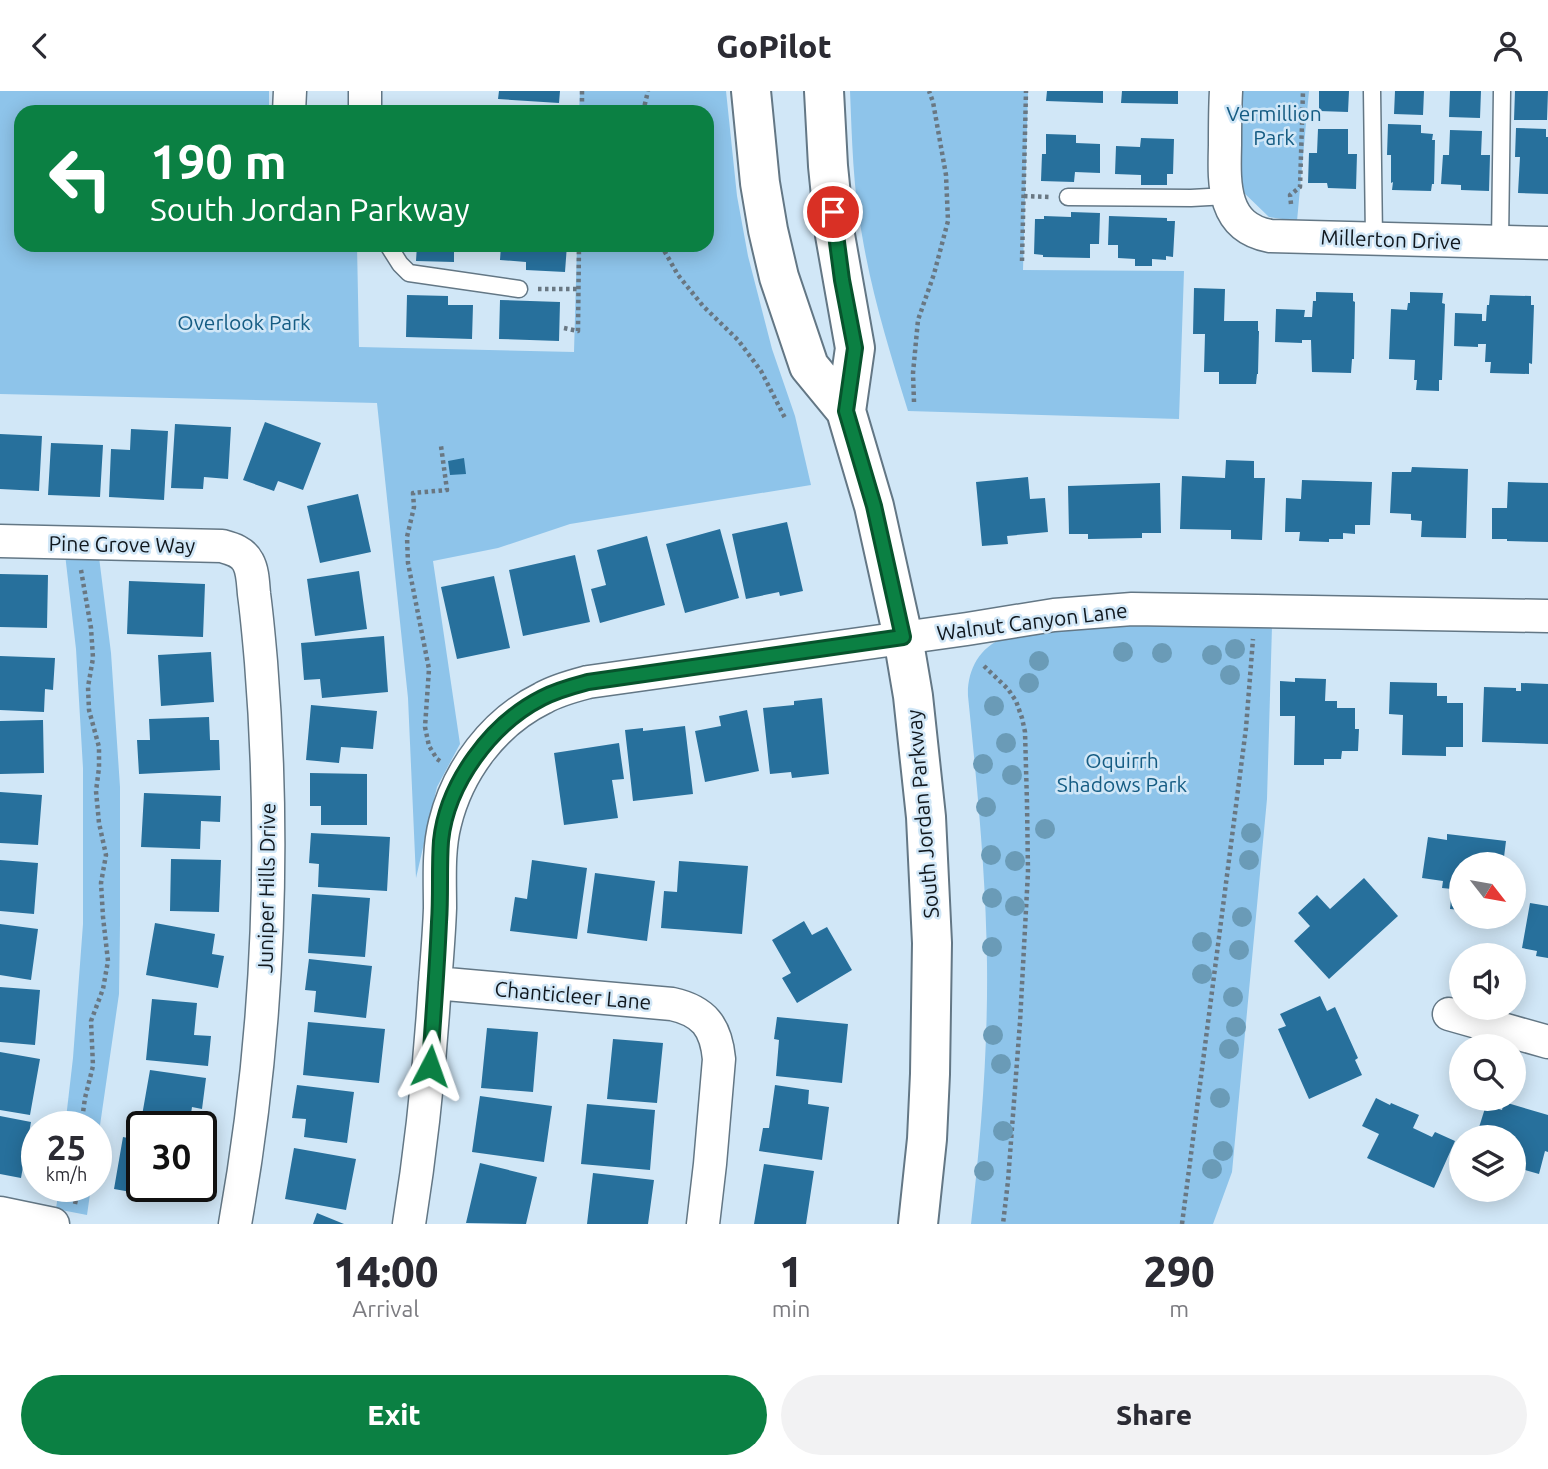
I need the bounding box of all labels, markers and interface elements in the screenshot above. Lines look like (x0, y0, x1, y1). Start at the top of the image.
icon: back (21, 27, 59, 65)
icon: person (1489, 27, 1527, 65)
text: GoPilot (716, 28, 832, 64)
park label: Vermillion Park (1226, 101, 1322, 149)
icon: left (35, 133, 126, 224)
text: 190 m (150, 133, 287, 188)
pin (803, 182, 863, 242)
text: South Jordan Parkway (150, 191, 470, 227)
icon: arrive (814, 193, 852, 231)
street label: Millerton Drive (1320, 225, 1462, 253)
park label: Overlook Park (177, 310, 311, 334)
street label: Pine Grove Way (48, 531, 196, 557)
street label: Walnut Canyon Lane (935, 597, 1129, 645)
street label: South Jordan Parkway (901, 708, 943, 920)
park label: Oquirrh Shadows Park (1057, 748, 1188, 796)
street label: Juniper Hills Drive (253, 803, 279, 973)
north arrow (1449, 852, 1526, 929)
map controls (1449, 852, 1526, 1202)
button: sound (1449, 943, 1526, 1020)
street label: Chanticleer Lane (494, 976, 652, 1014)
position arrow (393, 1029, 467, 1103)
button: search (1449, 1034, 1526, 1111)
speed limit sign: 30 (126, 1111, 217, 1202)
button: layers (1449, 1125, 1526, 1202)
text: 25 (47, 1127, 86, 1167)
text: km/h (46, 1164, 87, 1184)
text: 14:00 (333, 1248, 438, 1295)
text: 1 (779, 1248, 803, 1295)
text: 290 (1144, 1248, 1215, 1295)
text: Arrival (352, 1296, 419, 1321)
text: min (772, 1296, 810, 1321)
text: m (1169, 1296, 1189, 1321)
button: Exit (21, 1375, 767, 1455)
button: Share (781, 1375, 1527, 1455)

